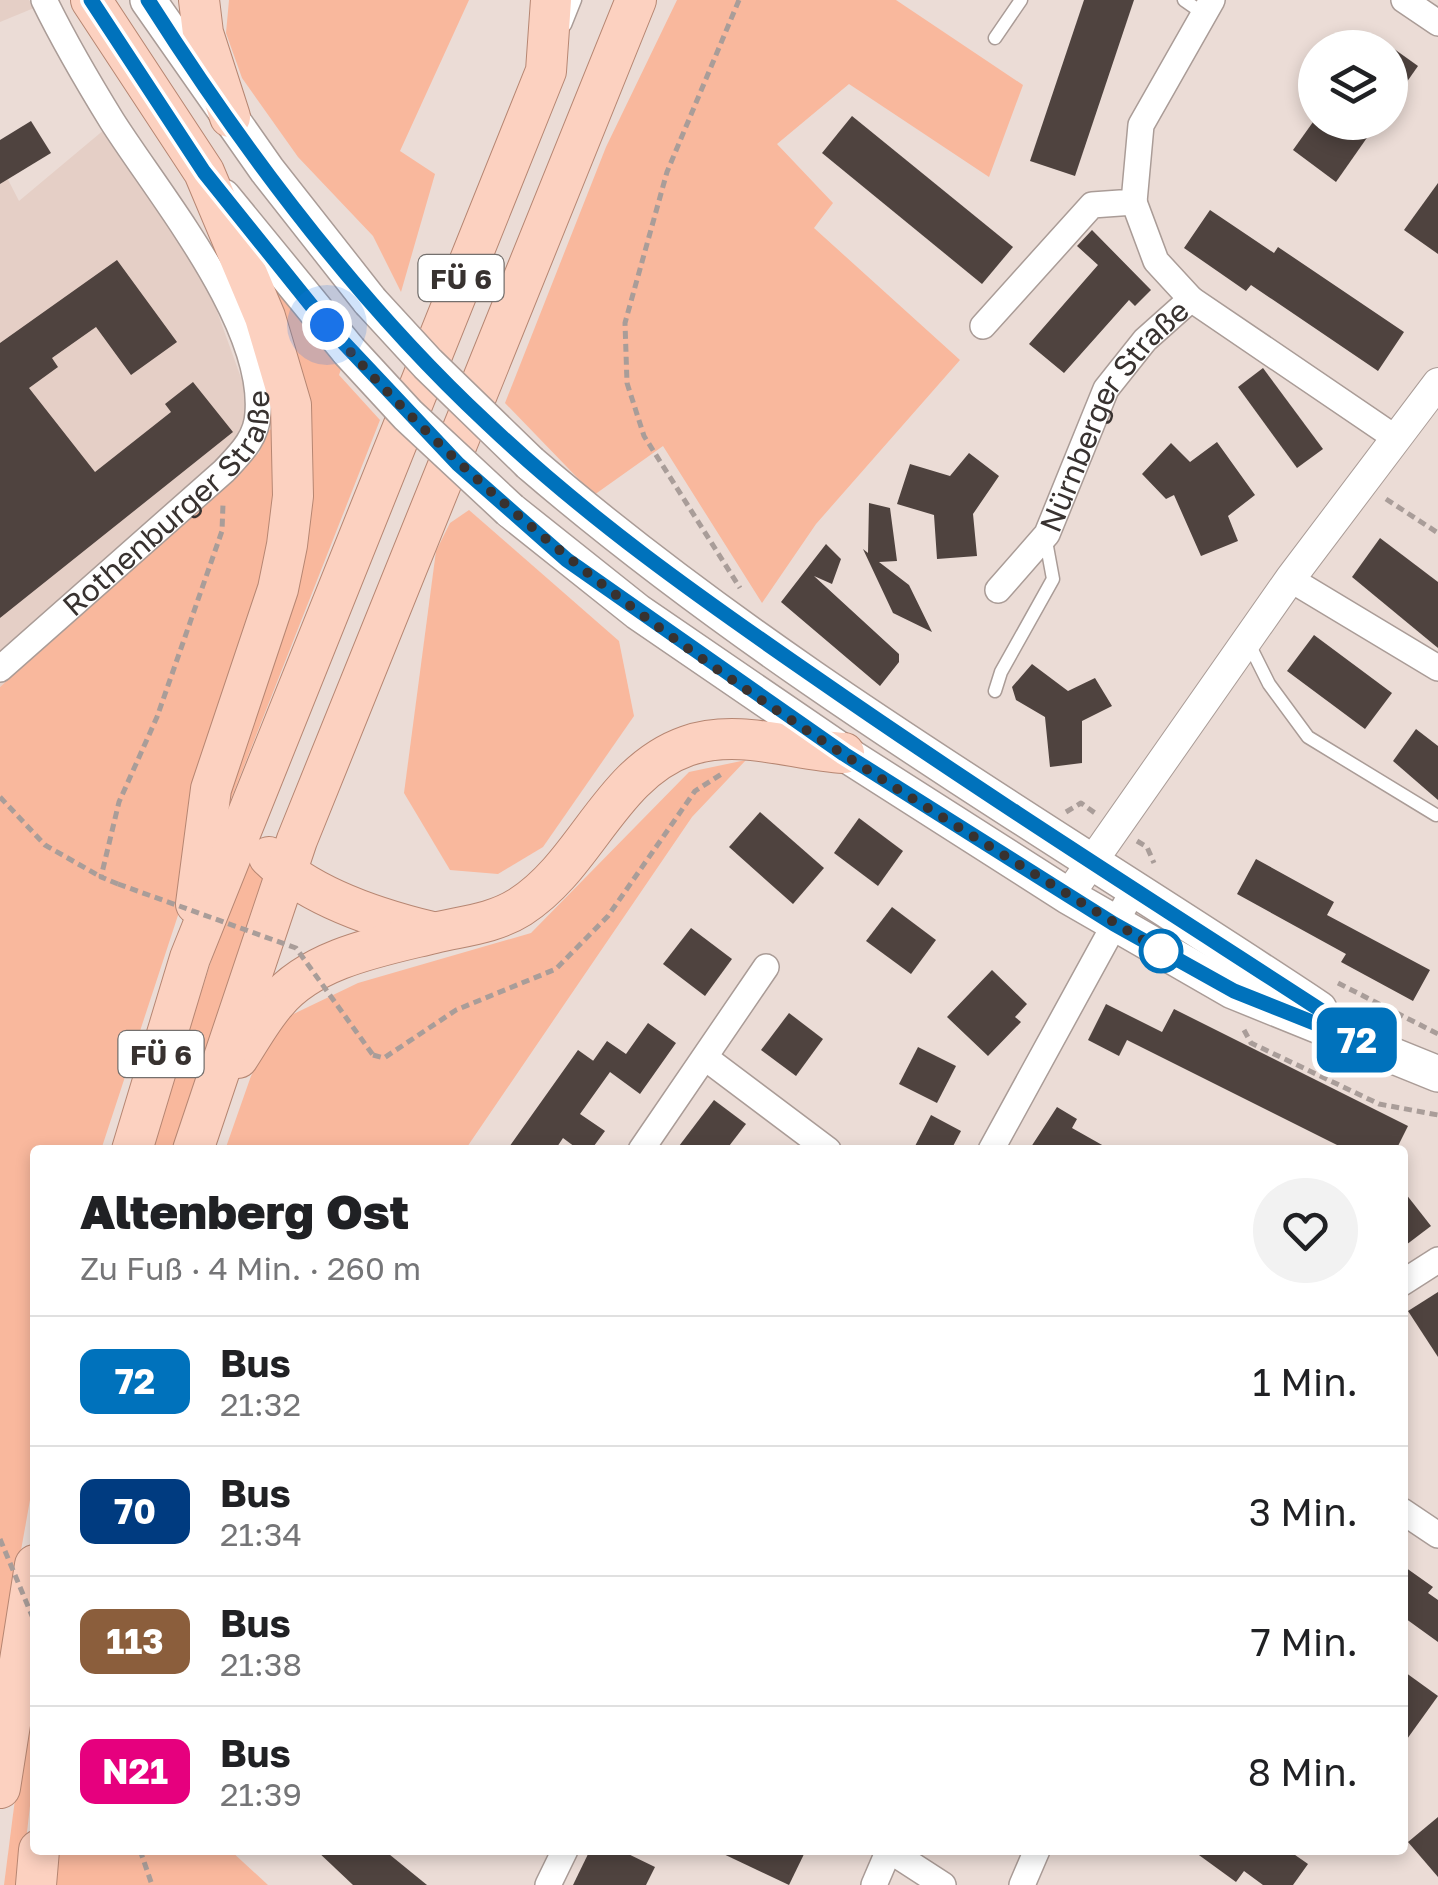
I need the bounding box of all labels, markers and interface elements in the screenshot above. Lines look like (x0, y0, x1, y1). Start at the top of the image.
map controls (1298, 30, 1408, 140)
button: layers (1298, 30, 1408, 140)
road number: FÜ 6 (418, 255, 504, 301)
street label: Nürnberger Straße (1032, 292, 1196, 537)
your location (302, 300, 352, 350)
street label: Rothenburger Straße (55, 390, 277, 623)
unlabelled marker (1140, 930, 1182, 972)
line badge: 72 (1312, 1008, 1402, 1072)
text: 72 (1337, 1019, 1377, 1061)
road number: FÜ 6 (119, 1031, 204, 1077)
button: heart (1253, 1178, 1358, 1283)
text: Altenberg Ost (80, 1182, 409, 1240)
text: Zu Fuß · 4 Min. · 260 m (80, 1249, 421, 1287)
text: Bus (220, 1340, 291, 1385)
text: 1 Min. (1252, 1359, 1358, 1404)
text: 72 (115, 1360, 155, 1402)
text: 21:32 (220, 1385, 301, 1423)
text: Bus (220, 1470, 291, 1515)
text: 3 Min. (1249, 1489, 1358, 1534)
text: 70 (114, 1490, 156, 1532)
text: 21:34 (220, 1515, 302, 1553)
text: Bus (220, 1600, 291, 1645)
text: 7 Min. (1251, 1619, 1358, 1664)
text: 113 (106, 1620, 164, 1662)
text: 21:38 (220, 1645, 302, 1683)
text: Bus (220, 1730, 291, 1775)
text: 8 Min. (1248, 1749, 1358, 1794)
text: N21 (102, 1750, 168, 1792)
text: 21:39 (220, 1775, 302, 1813)

